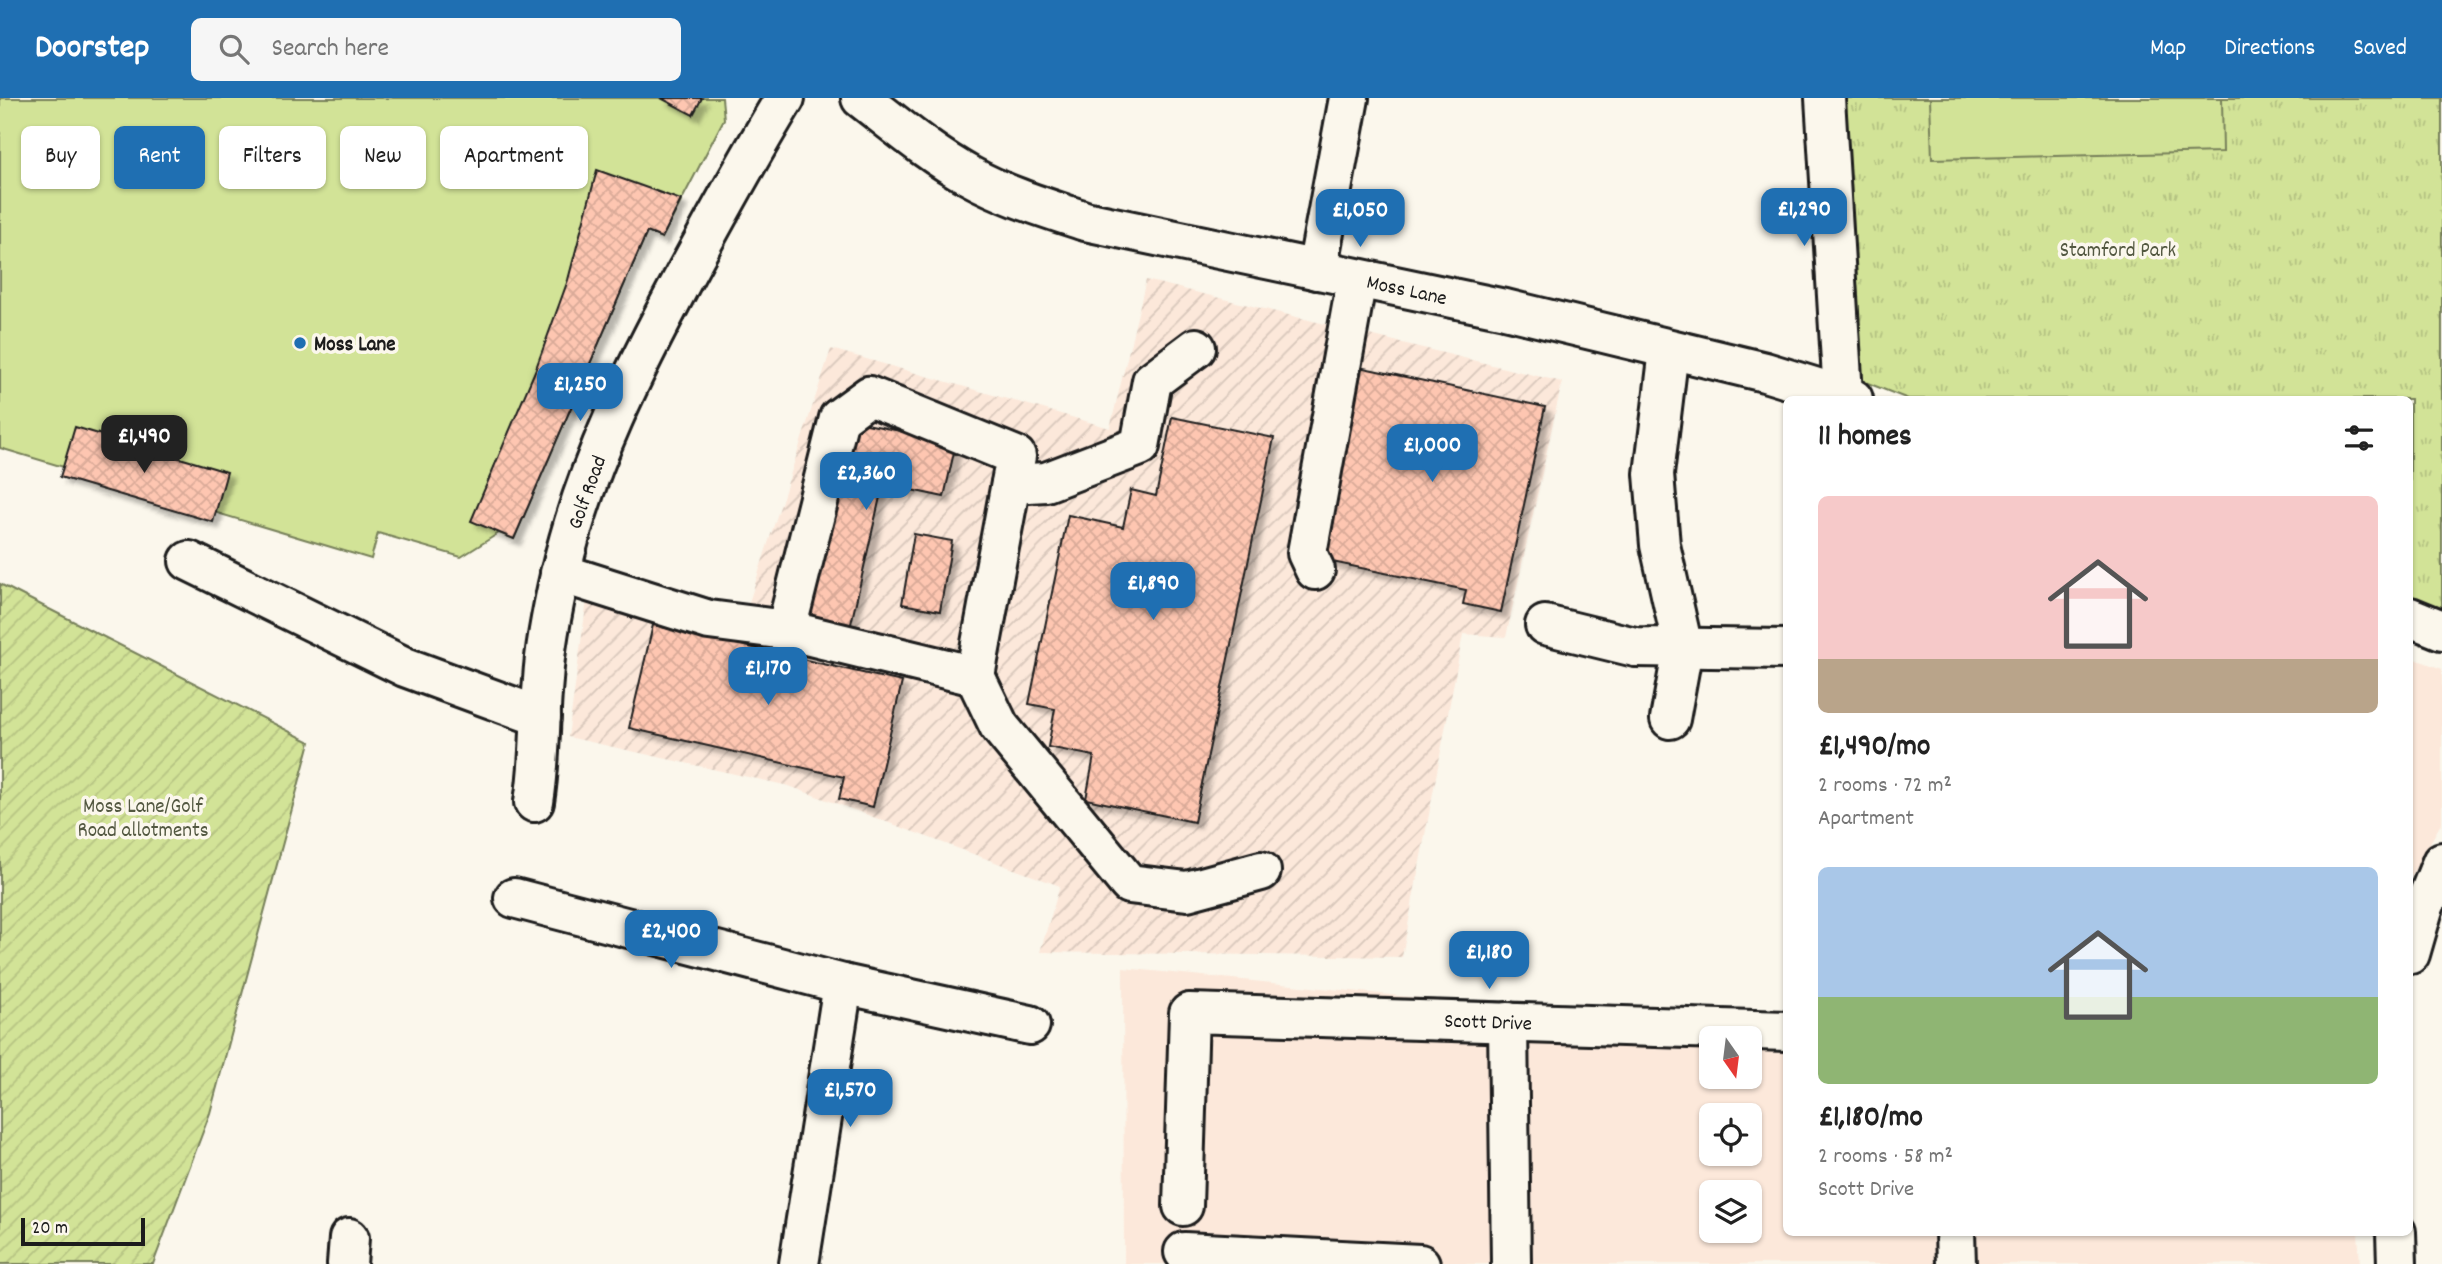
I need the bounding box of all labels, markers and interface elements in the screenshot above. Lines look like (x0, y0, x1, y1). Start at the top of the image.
search box (191, 18, 681, 81)
text: Doorstep (35, 26, 149, 73)
icon: search (215, 30, 253, 68)
text: Search here (271, 31, 389, 68)
text: Map (2150, 32, 2186, 66)
text: Directions (2224, 32, 2315, 66)
text: Saved (2353, 32, 2407, 66)
chip: Buy (21, 126, 100, 189)
chip: Rent (114, 126, 205, 189)
chip: Filters (219, 126, 326, 189)
chip: New (340, 126, 426, 189)
chip: Apartment (440, 126, 588, 189)
pin: £1,290 (1747, 188, 1861, 248)
pin: £1,050 (1303, 190, 1417, 249)
text: £1,290 (1777, 194, 1831, 227)
text: £1,050 (1332, 195, 1388, 228)
park label: Stamford Park (2060, 237, 2176, 267)
street label: Moss Lane (1363, 269, 1449, 315)
place label: Moss Lane (314, 331, 396, 361)
marker: Moss Lane (292, 335, 308, 351)
pin: £1,250 (523, 364, 637, 423)
text: £1,250 (553, 369, 607, 402)
pin: £1,490 (87, 416, 201, 475)
text: 11 homes (1818, 417, 1912, 460)
icon: filters (2340, 419, 2378, 457)
text: £1,490 (117, 421, 171, 454)
pin: £1,000 (1375, 424, 1489, 484)
text: £1,000 (1403, 430, 1461, 463)
street label: Golf Road (562, 452, 616, 534)
pin: £2,360 (809, 452, 923, 512)
text: £2,360 (836, 458, 896, 491)
icon: home (2035, 541, 2161, 667)
pin: £1,890 (1096, 562, 1210, 622)
text: £1,890 (1126, 568, 1180, 601)
pin: £1,170 (711, 648, 825, 707)
text: £1,170 (744, 653, 792, 686)
text: £1,490/mo (1818, 727, 1930, 770)
text: 2 rooms · 72 m² (1818, 770, 1952, 803)
park label: Moss Lane/Golf Road allotments (78, 793, 208, 847)
text: Apartment (1818, 803, 1914, 836)
pin: £2,400 (614, 910, 728, 970)
icon: home (2035, 912, 2161, 1038)
text: £2,400 (641, 916, 701, 949)
pin: £1,180 (1432, 932, 1546, 991)
text: £1,180 (1465, 937, 1513, 970)
street label: Scott Drive (1443, 1007, 1532, 1041)
north arrow (1699, 1026, 1762, 1088)
map controls (1699, 1026, 1762, 1243)
pin: £1,570 (793, 1070, 907, 1129)
text: £1,570 (824, 1075, 876, 1108)
text: £1,180/mo (1818, 1098, 1923, 1141)
button: locate (1699, 1103, 1762, 1166)
text: 2 rooms · 58 m² (1818, 1141, 1953, 1174)
text: Scott Drive (1818, 1174, 1914, 1207)
button: layers (1699, 1180, 1762, 1243)
scale bar (21, 1215, 145, 1247)
text: 20 m (32, 1216, 68, 1243)

